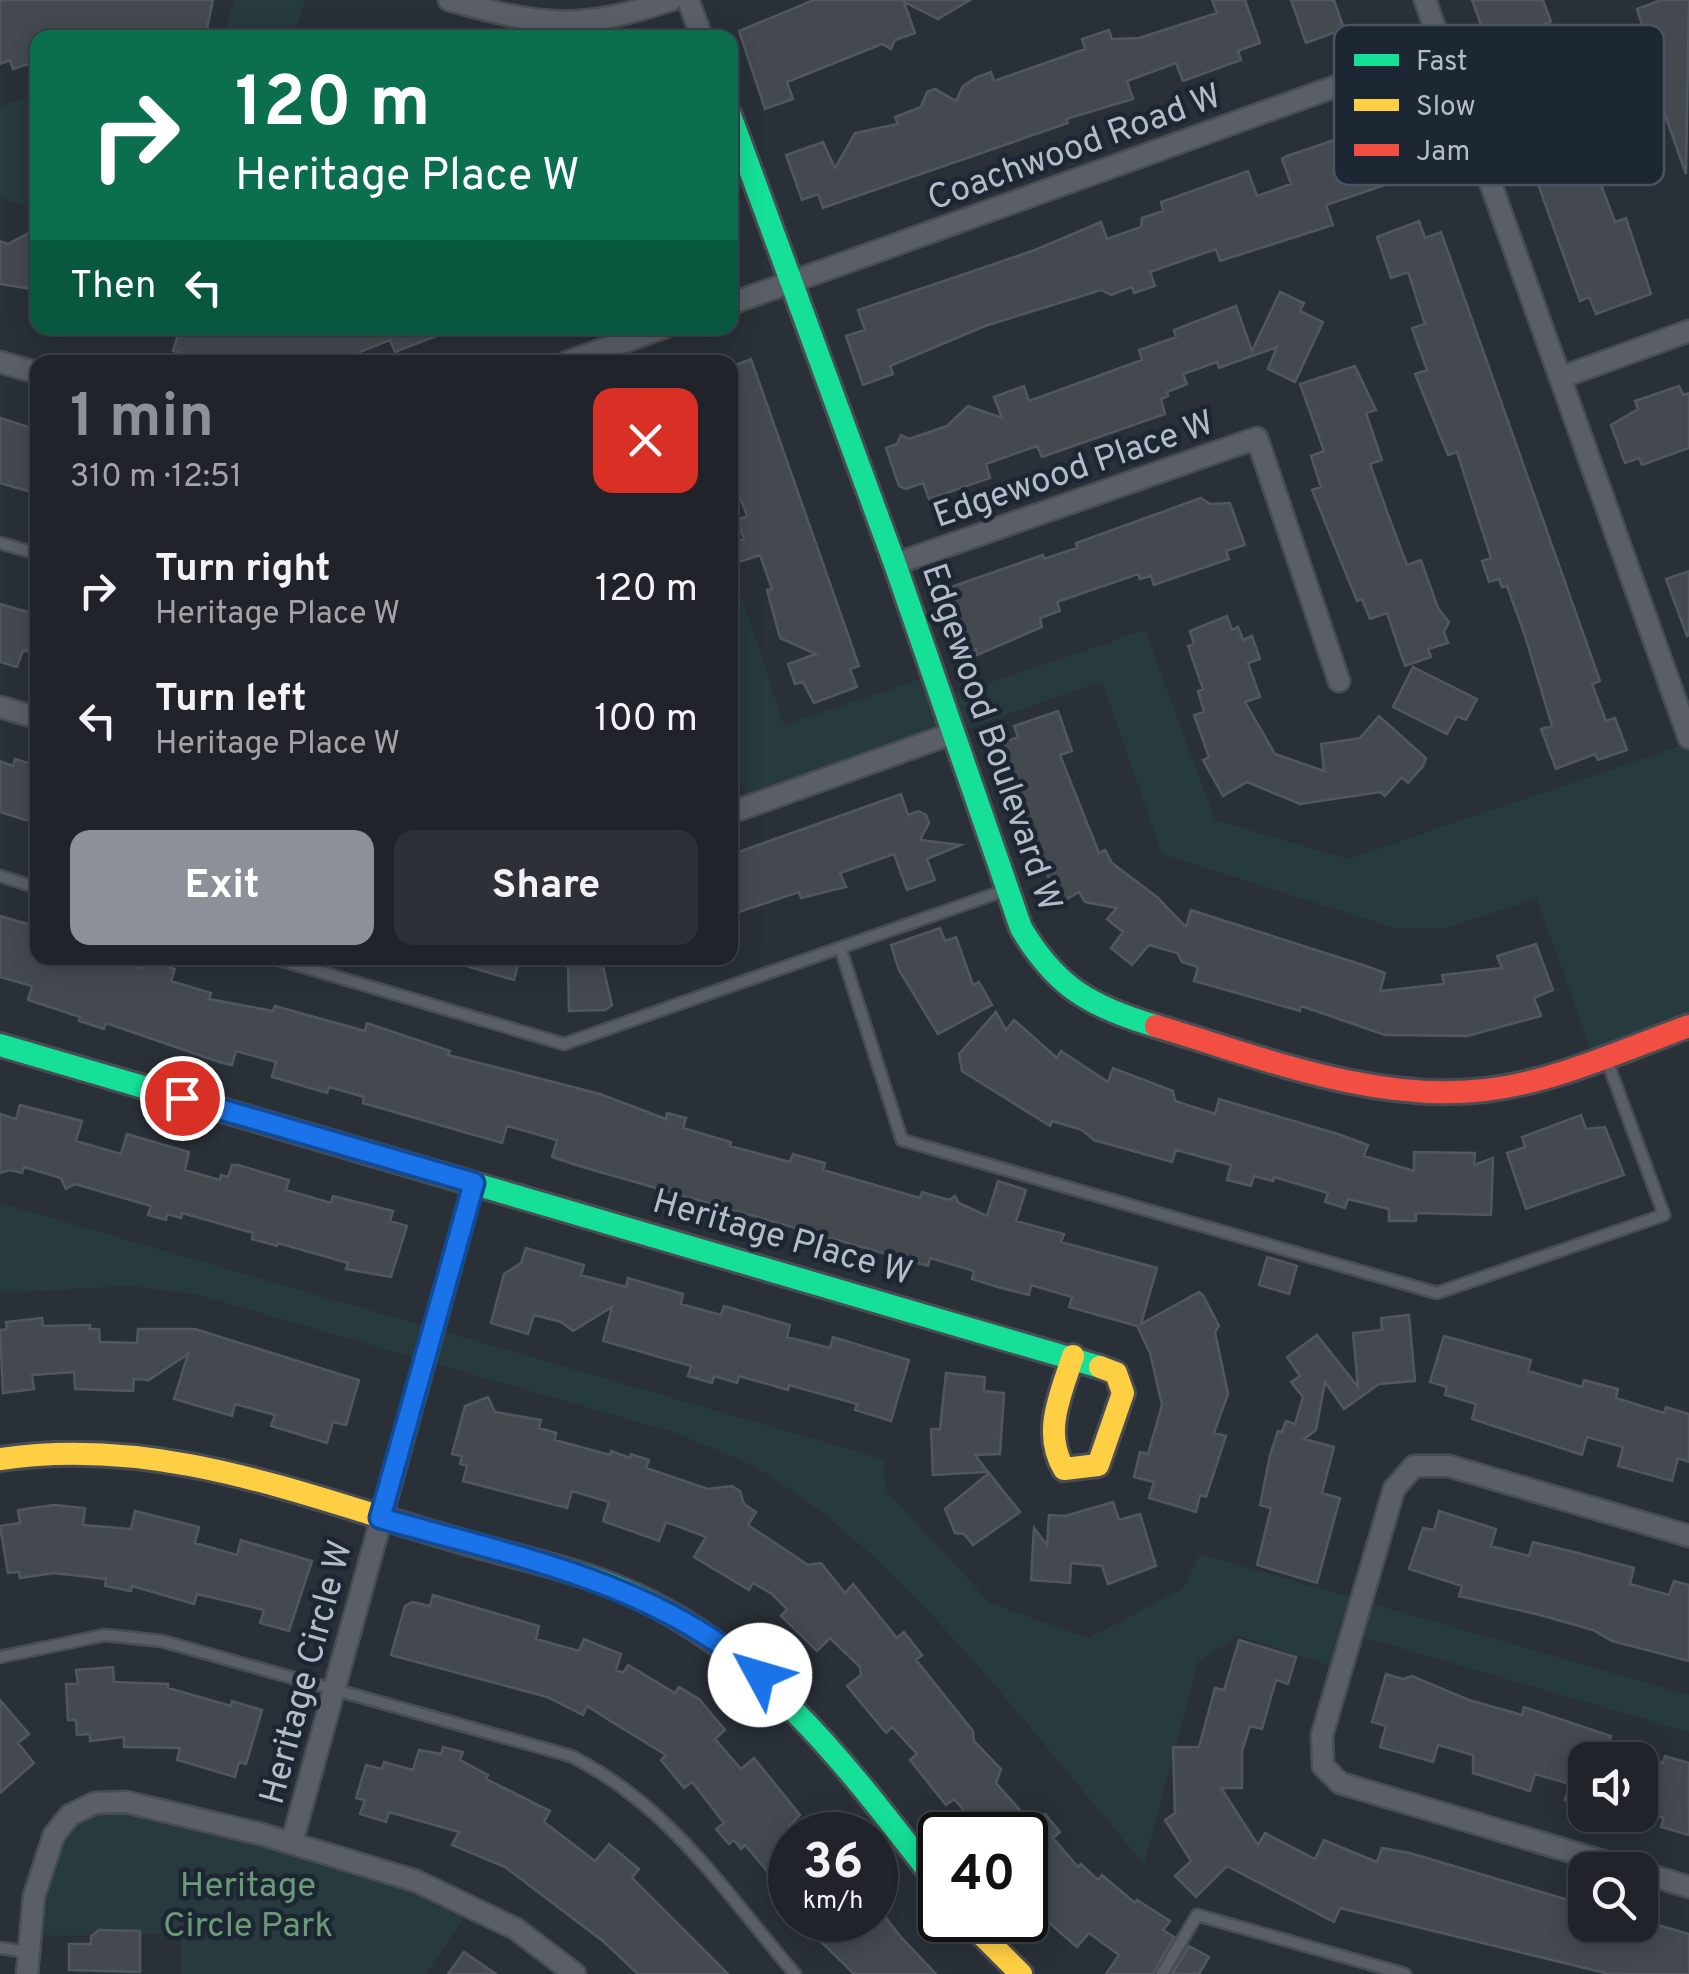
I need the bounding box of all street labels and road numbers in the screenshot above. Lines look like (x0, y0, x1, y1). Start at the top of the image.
street label: Coachwood Road W (922, 75, 1228, 222)
street label: Edgewood Place W (928, 402, 1220, 539)
street label: Edgewood Boulevard W (910, 558, 1070, 918)
street label: Heritage Place W (647, 1181, 917, 1297)
street label: Heritage Circle W (252, 1536, 364, 1809)

